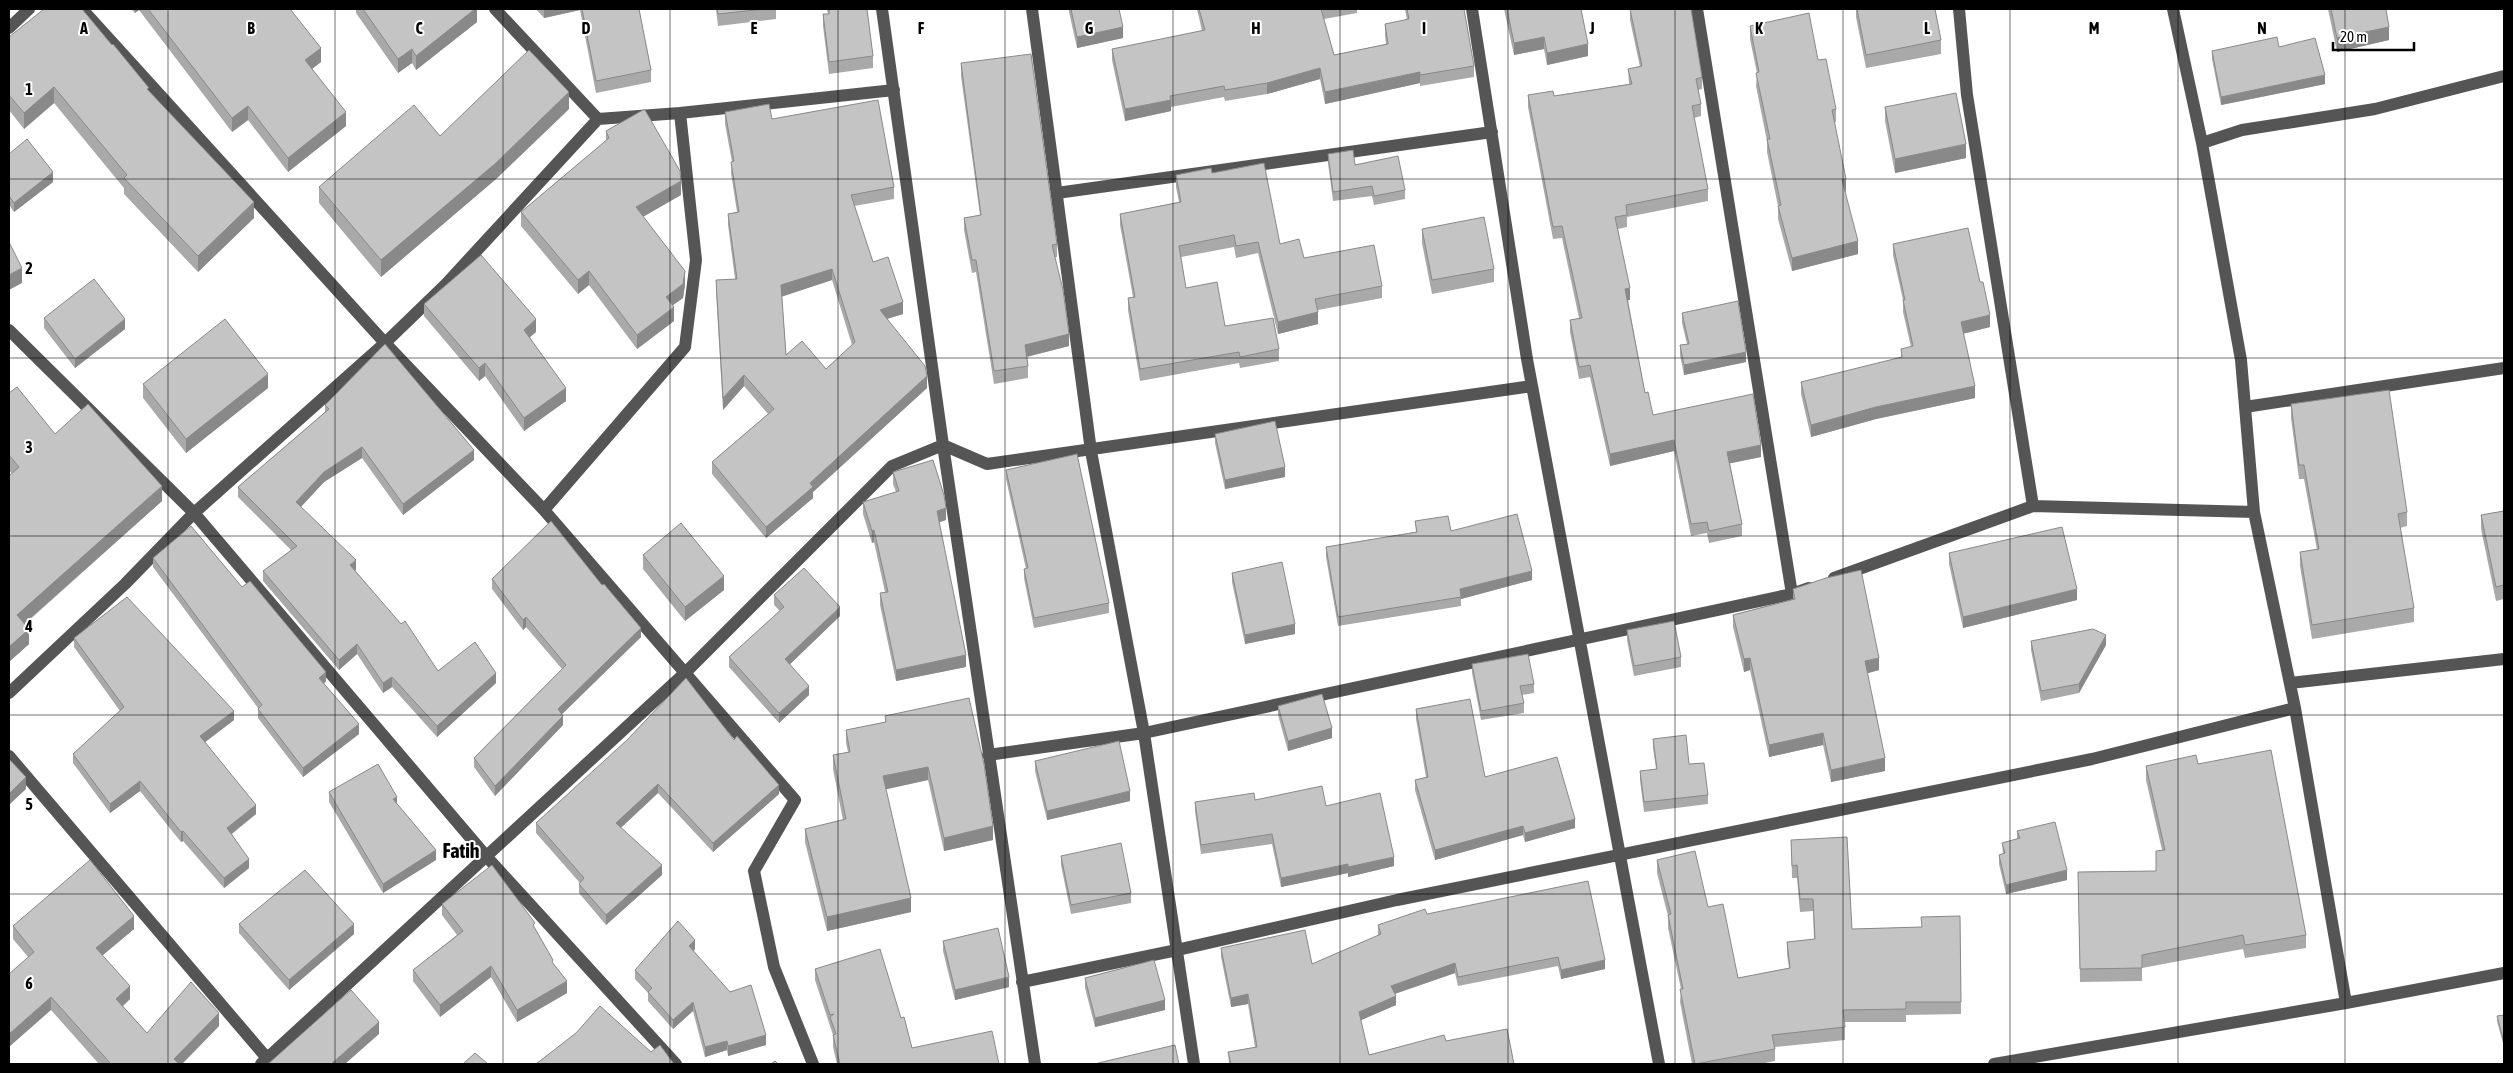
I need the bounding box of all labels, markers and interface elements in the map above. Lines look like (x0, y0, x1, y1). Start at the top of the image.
text: A (79, 19, 88, 37)
text: B (247, 19, 255, 37)
text: C (415, 19, 423, 37)
text: D (582, 19, 591, 37)
text: E (751, 19, 758, 37)
text: F (918, 19, 925, 37)
text: G (1085, 19, 1094, 37)
text: H (1251, 19, 1261, 37)
text: I (1422, 19, 1426, 37)
text: J (1588, 19, 1595, 37)
text: K (1755, 19, 1763, 37)
text: L (1924, 19, 1931, 37)
text: M (2089, 19, 2099, 37)
text: N (2257, 19, 2267, 37)
scale bar (2333, 20, 2414, 52)
text: 20 m (2340, 28, 2367, 45)
text: 1 (25, 80, 33, 98)
text: 2 (25, 259, 33, 277)
text: 3 (25, 438, 33, 456)
text: 4 (24, 617, 33, 635)
text: 5 (25, 795, 33, 813)
district label: Fatih (442, 839, 480, 862)
text: 6 (25, 974, 33, 992)

